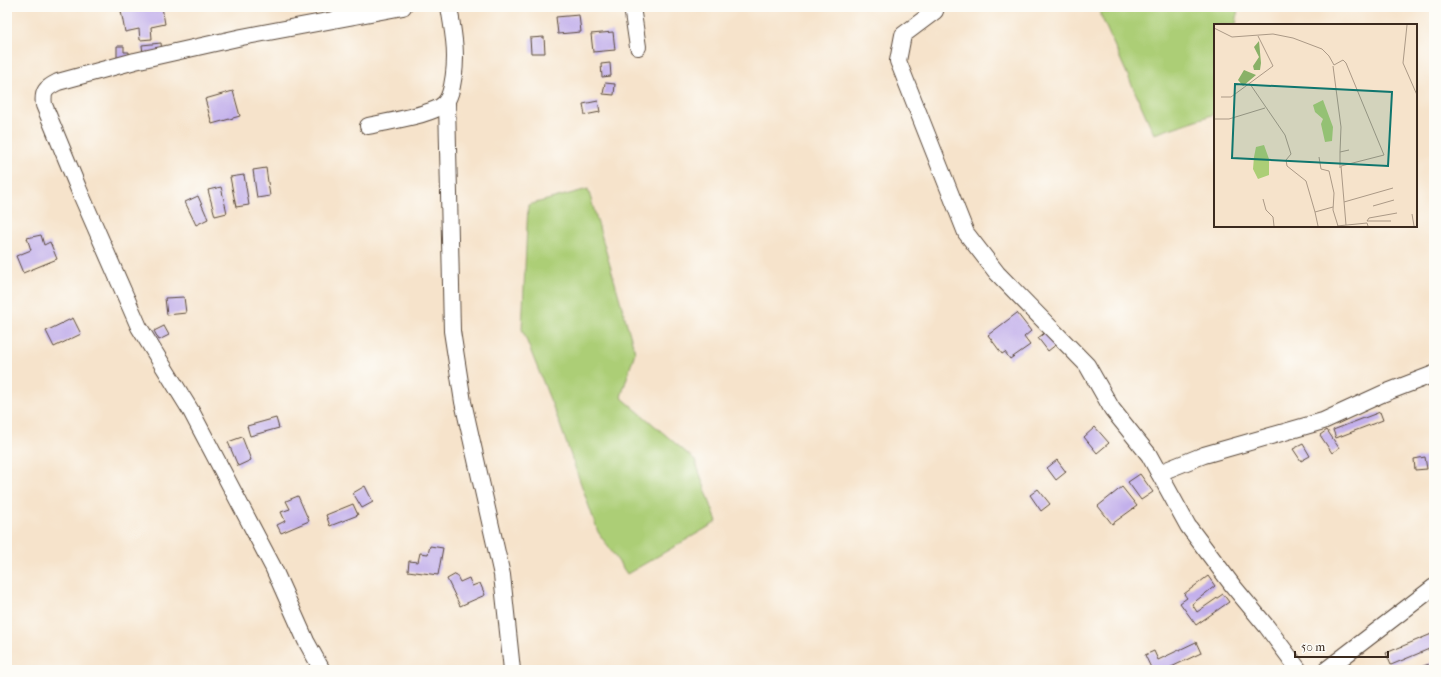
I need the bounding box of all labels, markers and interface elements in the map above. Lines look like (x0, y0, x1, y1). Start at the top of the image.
inset map (1214, 24, 1417, 227)
scale bar (1295, 633, 1388, 659)
text: 50 m (1301, 640, 1325, 654)

